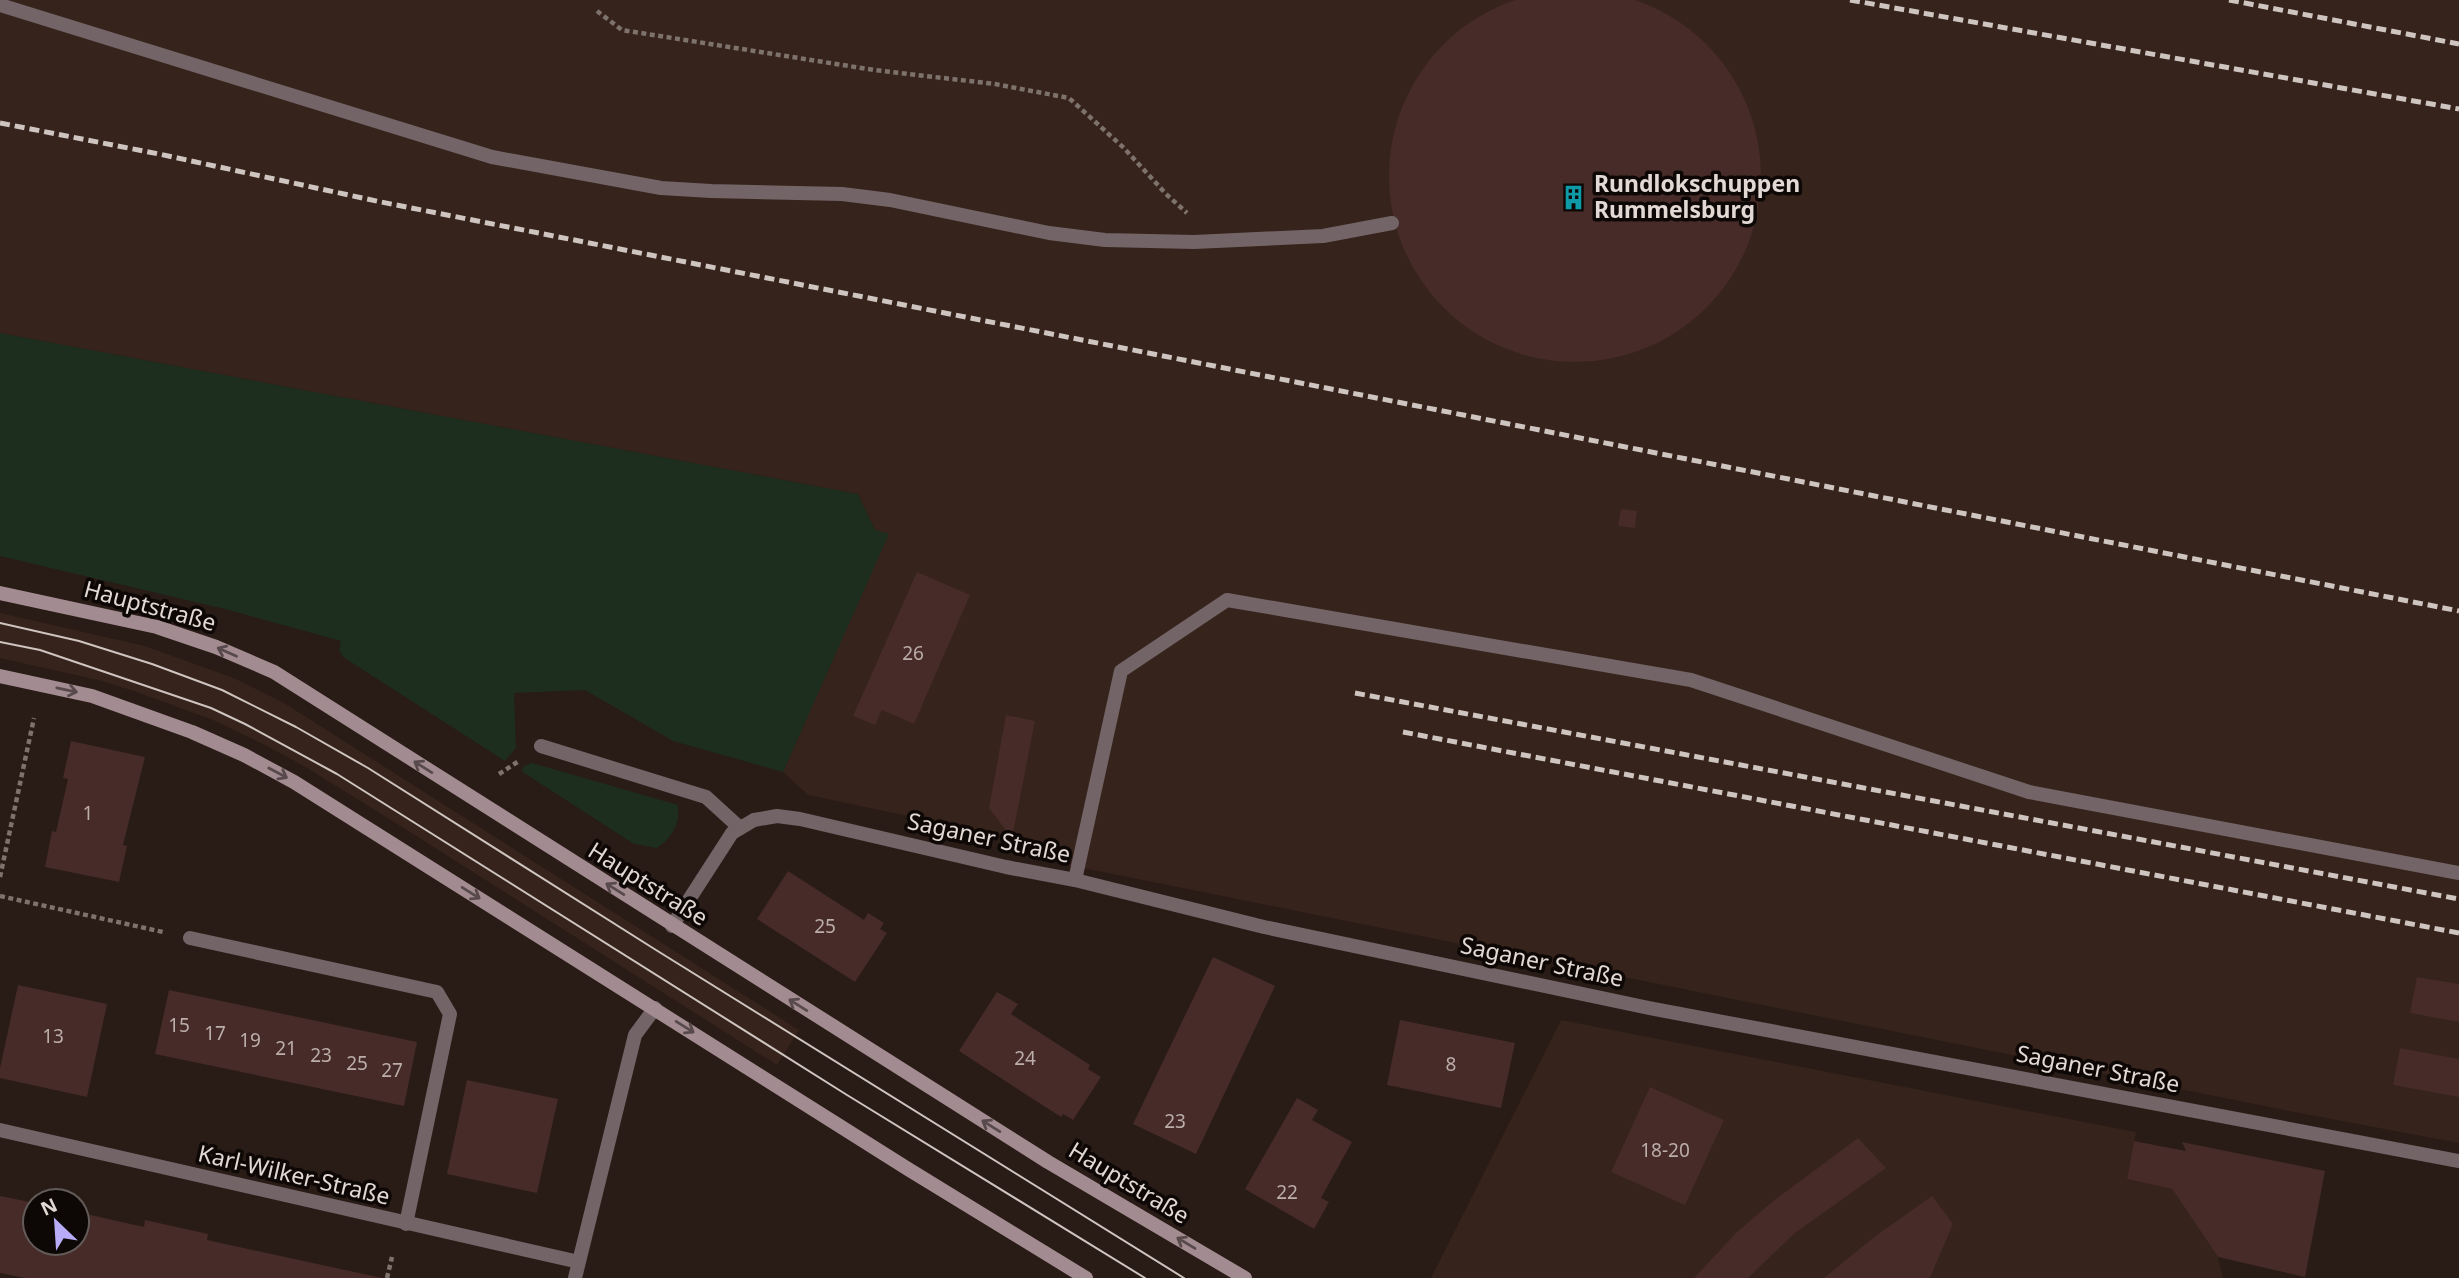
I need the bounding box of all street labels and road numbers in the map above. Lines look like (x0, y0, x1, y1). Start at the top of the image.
street label: Hauptstraße (81, 572, 220, 638)
street label: Saganer Straße (905, 804, 1074, 870)
street label: Hauptstraße (583, 834, 714, 933)
street label: Saganer Straße (1458, 928, 1627, 994)
street label: Saganer Straße (2014, 1037, 2183, 1100)
street label: Hauptstraße (1063, 1134, 1196, 1231)
street label: Karl-Wilker-Straße (195, 1136, 393, 1212)

